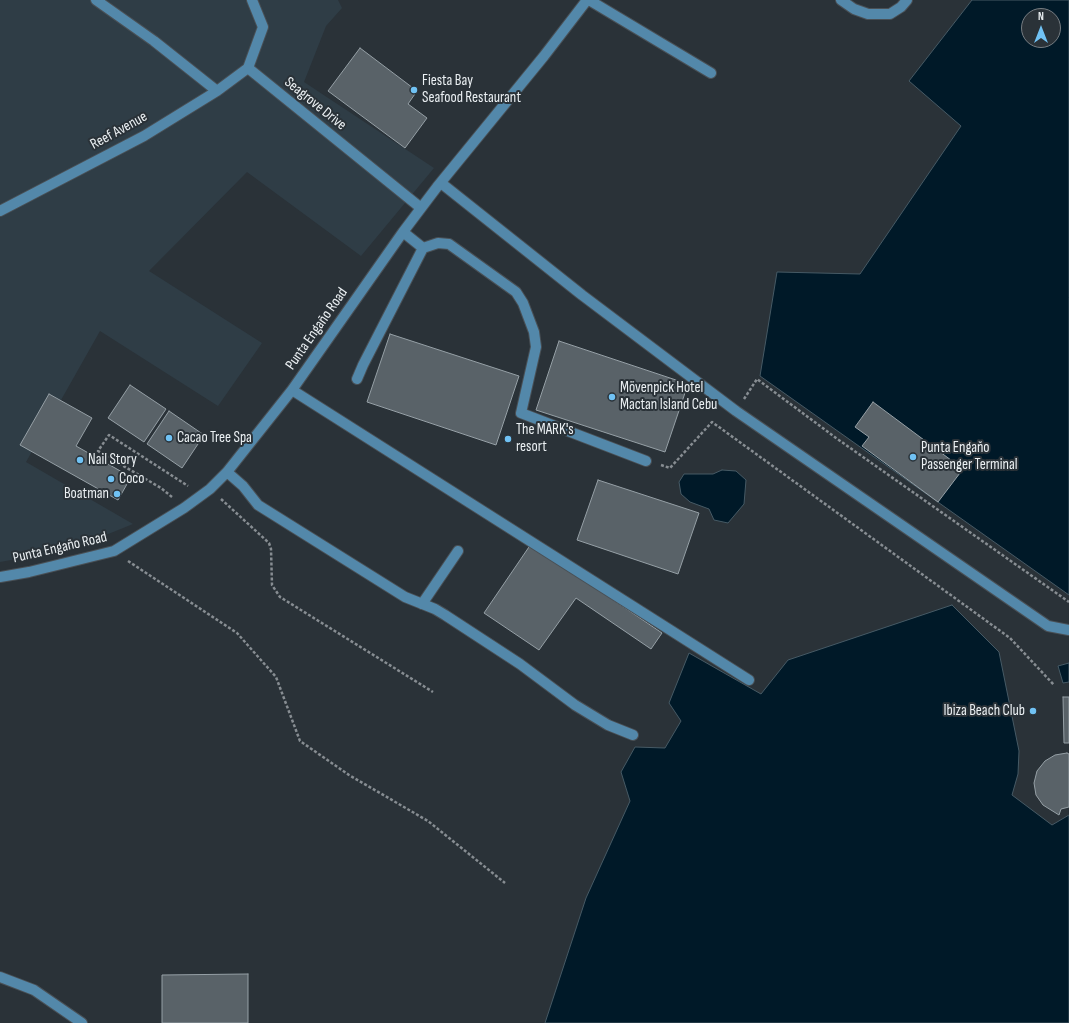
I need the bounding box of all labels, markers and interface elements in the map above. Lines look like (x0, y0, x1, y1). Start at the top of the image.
north arrow (1021, 8, 1061, 48)
text: N (1038, 10, 1044, 23)
place label: Fiesta Bay Seafood Restaurant (422, 72, 521, 107)
street label: Seagrove Drive (280, 74, 350, 134)
marker: Fiesta Bay Seafood Restaurant (409, 85, 419, 95)
street label: Reef Avenue (87, 108, 151, 154)
street label: Punta Engaño Road (282, 285, 352, 373)
place label: Mövenpick Hotel Mactan Island Cebu (620, 379, 717, 414)
marker: Mövenpick Hotel Mactan Island Cebu (607, 392, 617, 402)
place label: The MARK's resort (516, 421, 574, 456)
place label: Cacao Tree Spa (177, 429, 252, 447)
marker: Cacao Tree Spa (164, 433, 174, 443)
marker: The MARK's resort (503, 434, 513, 444)
place label: Punta Engaňo Passenger Terminal (921, 439, 1017, 474)
place label: Nail Story (88, 451, 137, 469)
marker: Punta Engaňo Passenger Terminal (908, 452, 918, 462)
marker: Nail Story (75, 455, 85, 465)
place label: Coco (119, 470, 145, 488)
marker: Coco (106, 474, 116, 484)
place label: Boatman (64, 485, 109, 503)
marker: Boatman (112, 489, 122, 499)
street label: Punta Engaño Road (11, 528, 109, 568)
place label: Ibiza Beach Club (944, 702, 1025, 720)
marker: Ibiza Beach Club (1028, 706, 1038, 716)

